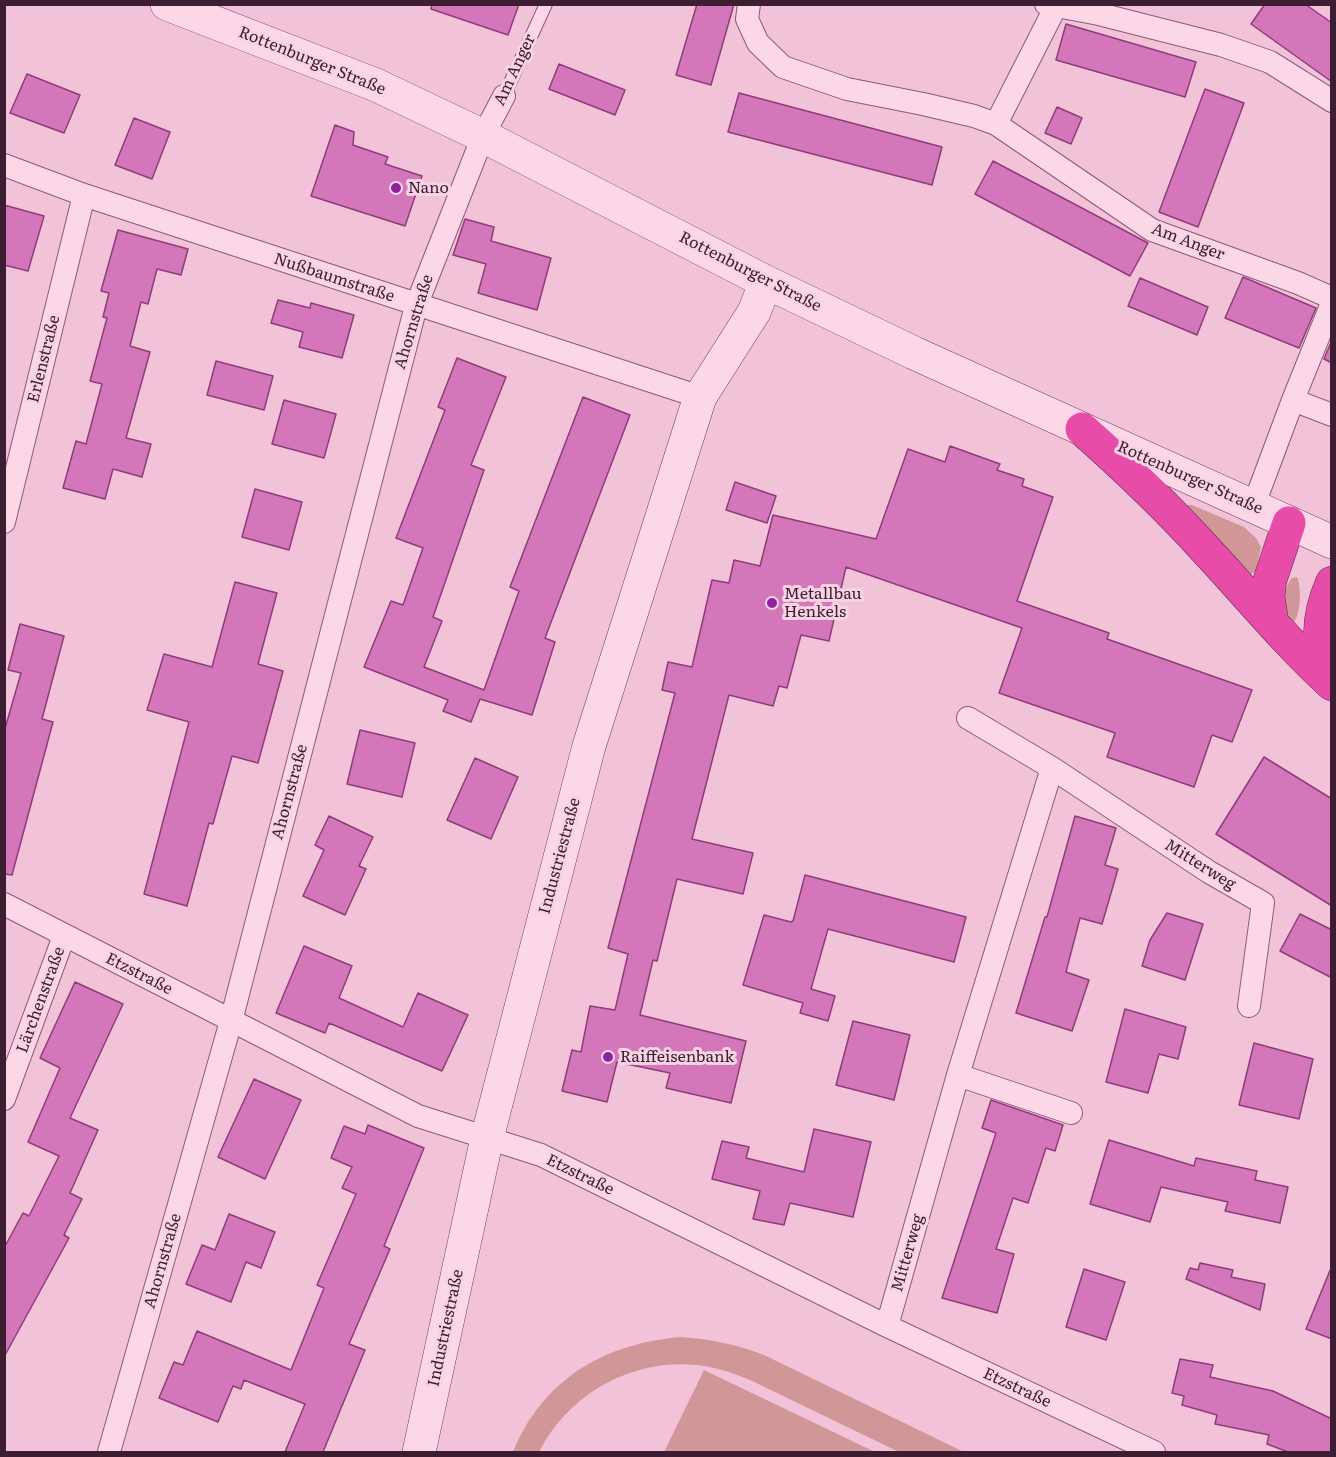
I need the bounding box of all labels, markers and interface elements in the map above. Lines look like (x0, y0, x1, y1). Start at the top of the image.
street label: Rottenburger Straße (236, 23, 388, 99)
street label: Am Anger (490, 31, 540, 109)
place label: Nano (408, 178, 449, 198)
marker: Nano (389, 181, 403, 195)
street label: Am Anger (1149, 219, 1227, 265)
street label: Rottenburger Straße (676, 228, 824, 316)
street label: Nußbaumstraße (271, 249, 397, 307)
street label: Ahornstraße (390, 272, 438, 372)
street label: Erlenstraße (24, 313, 64, 405)
street label: Rottenburger Straße (1114, 437, 1266, 519)
place label: Metallbau Henkels (784, 584, 862, 622)
marker: Metallbau Henkels (765, 596, 779, 610)
street label: Ahornstraße (268, 742, 312, 842)
street label: Industriestraße (535, 796, 585, 916)
street label: Mitterweg (1161, 836, 1239, 894)
street label: Lärchenstraße (13, 944, 69, 1056)
street label: Etzstraße (102, 949, 176, 999)
place label: Raiffeisenbank (620, 1047, 734, 1067)
marker: Raiffeisenbank (601, 1050, 615, 1064)
street label: Etzstraße (543, 1150, 617, 1200)
street label: Ahornstraße (140, 1211, 186, 1311)
street label: Mitterweg (888, 1212, 928, 1294)
street label: Industriestraße (424, 1268, 468, 1388)
street label: Etzstraße (980, 1364, 1054, 1412)

